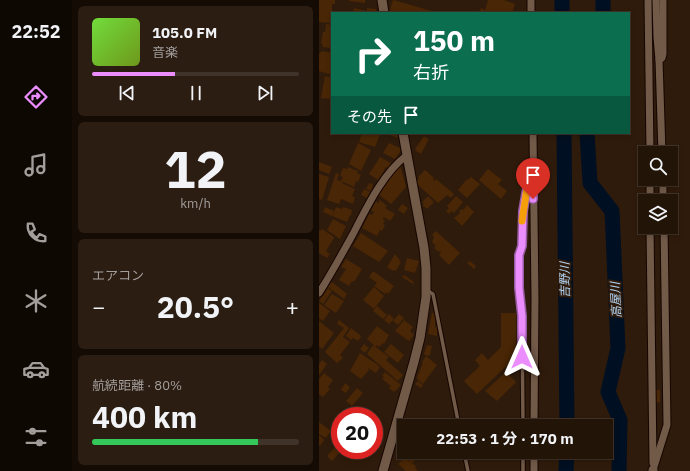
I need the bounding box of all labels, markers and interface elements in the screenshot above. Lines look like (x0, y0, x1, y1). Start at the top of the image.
text: 22:52 (11, 20, 61, 43)
text: 150 m (413, 22, 495, 59)
text: 105.0 FM (152, 23, 217, 42)
icon: right (347, 28, 399, 80)
text: 音楽 (152, 44, 178, 61)
text: 右折 (413, 61, 449, 84)
icon: previous (116, 82, 138, 104)
icon: pause (185, 82, 207, 104)
icon: next (254, 82, 276, 104)
icon: directions (22, 83, 50, 111)
icon: arrive (400, 104, 422, 126)
text: その先 (347, 107, 392, 126)
text: 12 (164, 135, 227, 202)
map controls (638, 146, 678, 234)
button: search (638, 146, 678, 186)
icon: music (22, 151, 50, 179)
pin (516, 158, 550, 199)
icon: arrive (522, 164, 544, 186)
button: layers (638, 194, 678, 234)
text: km/h (180, 195, 211, 212)
icon: phone (22, 219, 50, 247)
water label: 吉野川 (557, 260, 572, 298)
text: エアコン (92, 267, 144, 284)
water label: 高屋川 (607, 280, 624, 318)
icon: climate (22, 287, 50, 315)
text: 20.5° (157, 287, 234, 326)
text: − (92, 292, 105, 321)
text: + (286, 292, 299, 321)
position arrow (501, 336, 543, 378)
icon: car (22, 355, 50, 383)
text: 航続距離 · 80% (92, 377, 182, 394)
text: 400 km (92, 397, 197, 436)
speed limit sign: 20 (331, 407, 383, 459)
icon: filters (22, 423, 50, 451)
text: 22:53 · 1 分 · 170 m (436, 429, 574, 448)

